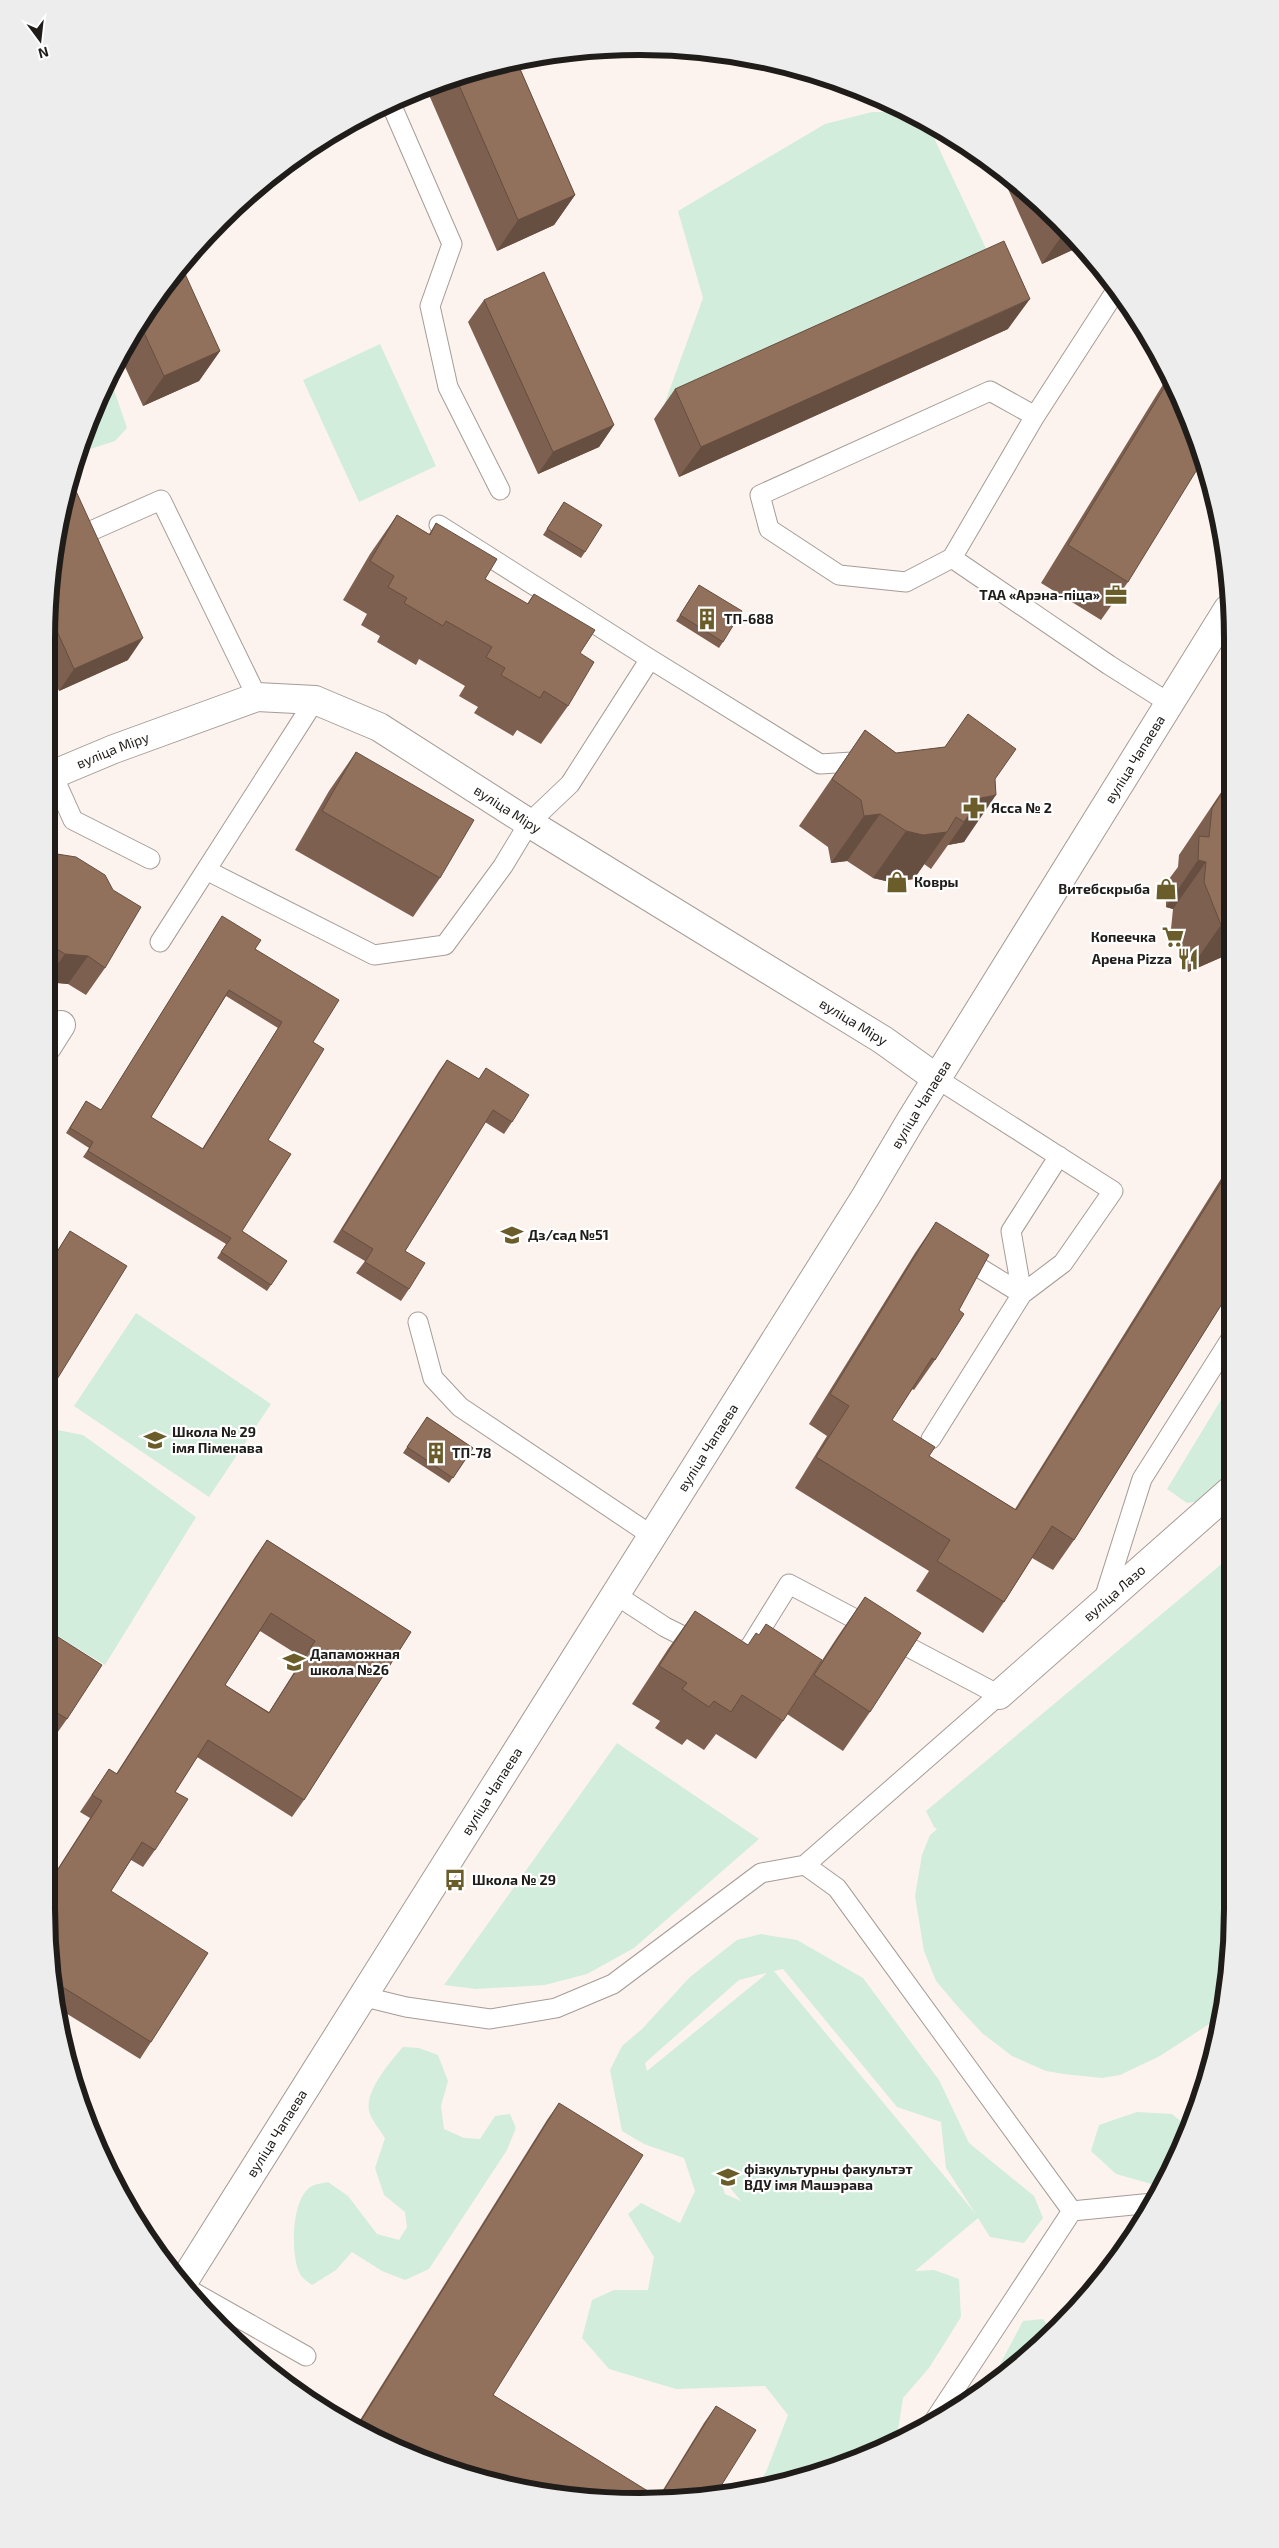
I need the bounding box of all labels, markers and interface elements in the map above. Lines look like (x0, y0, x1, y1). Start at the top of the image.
north arrow (15, 15, 65, 65)
text: N (36, 44, 51, 63)
office icon: ТАА «Арэна-піца» (1103, 582, 1129, 608)
place label: ТАА «Арэна-піца» (979, 586, 1100, 603)
building icon: ТП-688 (694, 606, 720, 632)
place label: ТП-688 (724, 610, 774, 627)
street label: вуліца Чапаева (1101, 712, 1168, 806)
street label: вуліца Міру (74, 728, 152, 772)
street label: вуліца Міру (471, 781, 545, 837)
pharmacy icon: Ясса № 2 (961, 795, 987, 821)
place label: Ясса № 2 (991, 799, 1052, 816)
shop icon: Ковры (884, 869, 910, 895)
place label: Ковры (914, 873, 959, 890)
shop icon: Витебскрыба (1153, 876, 1179, 902)
place label: Витебскрыба (1058, 880, 1150, 897)
supermarket icon: Копеечка (1160, 924, 1186, 950)
place label: Копеечка (1091, 928, 1156, 945)
restaurant icon: Арена Pizza (1175, 946, 1201, 972)
place label: Арена Pizza (1092, 950, 1172, 967)
street label: вуліца Міру (817, 994, 891, 1049)
street label: вуліца Чапаева (887, 1057, 954, 1151)
school or university icon: Дз/сад №51 (499, 1222, 525, 1248)
place label: Дз/сад №51 (528, 1226, 609, 1243)
street label: вуліца Чапаева (673, 1400, 741, 1494)
place label: Школа № 29 імя Піменава (172, 1423, 263, 1456)
school or university icon: Школа № 29 імя Піменава (142, 1427, 168, 1453)
building icon: ТП-78 (423, 1440, 449, 1466)
place label: ТП-78 (452, 1444, 492, 1461)
street label: вуліца Лазо (1080, 1561, 1149, 1625)
place label: Дапаможная школа №26 (310, 1645, 400, 1678)
school or university icon: Дапаможная школа №26 (281, 1649, 307, 1675)
street label: вуліца Чапаева (457, 1744, 525, 1838)
bus stop icon: Школа № 29 (442, 1867, 468, 1893)
place label: Школа № 29 (472, 1871, 556, 1888)
street label: вуліца Чапаева (242, 2086, 310, 2180)
place label: фізкультурны факультэт ВДУ імя Машэрава (744, 2160, 913, 2193)
school or university icon: фізкультурны факультэт ВДУ імя Машэрава (715, 2164, 741, 2190)

